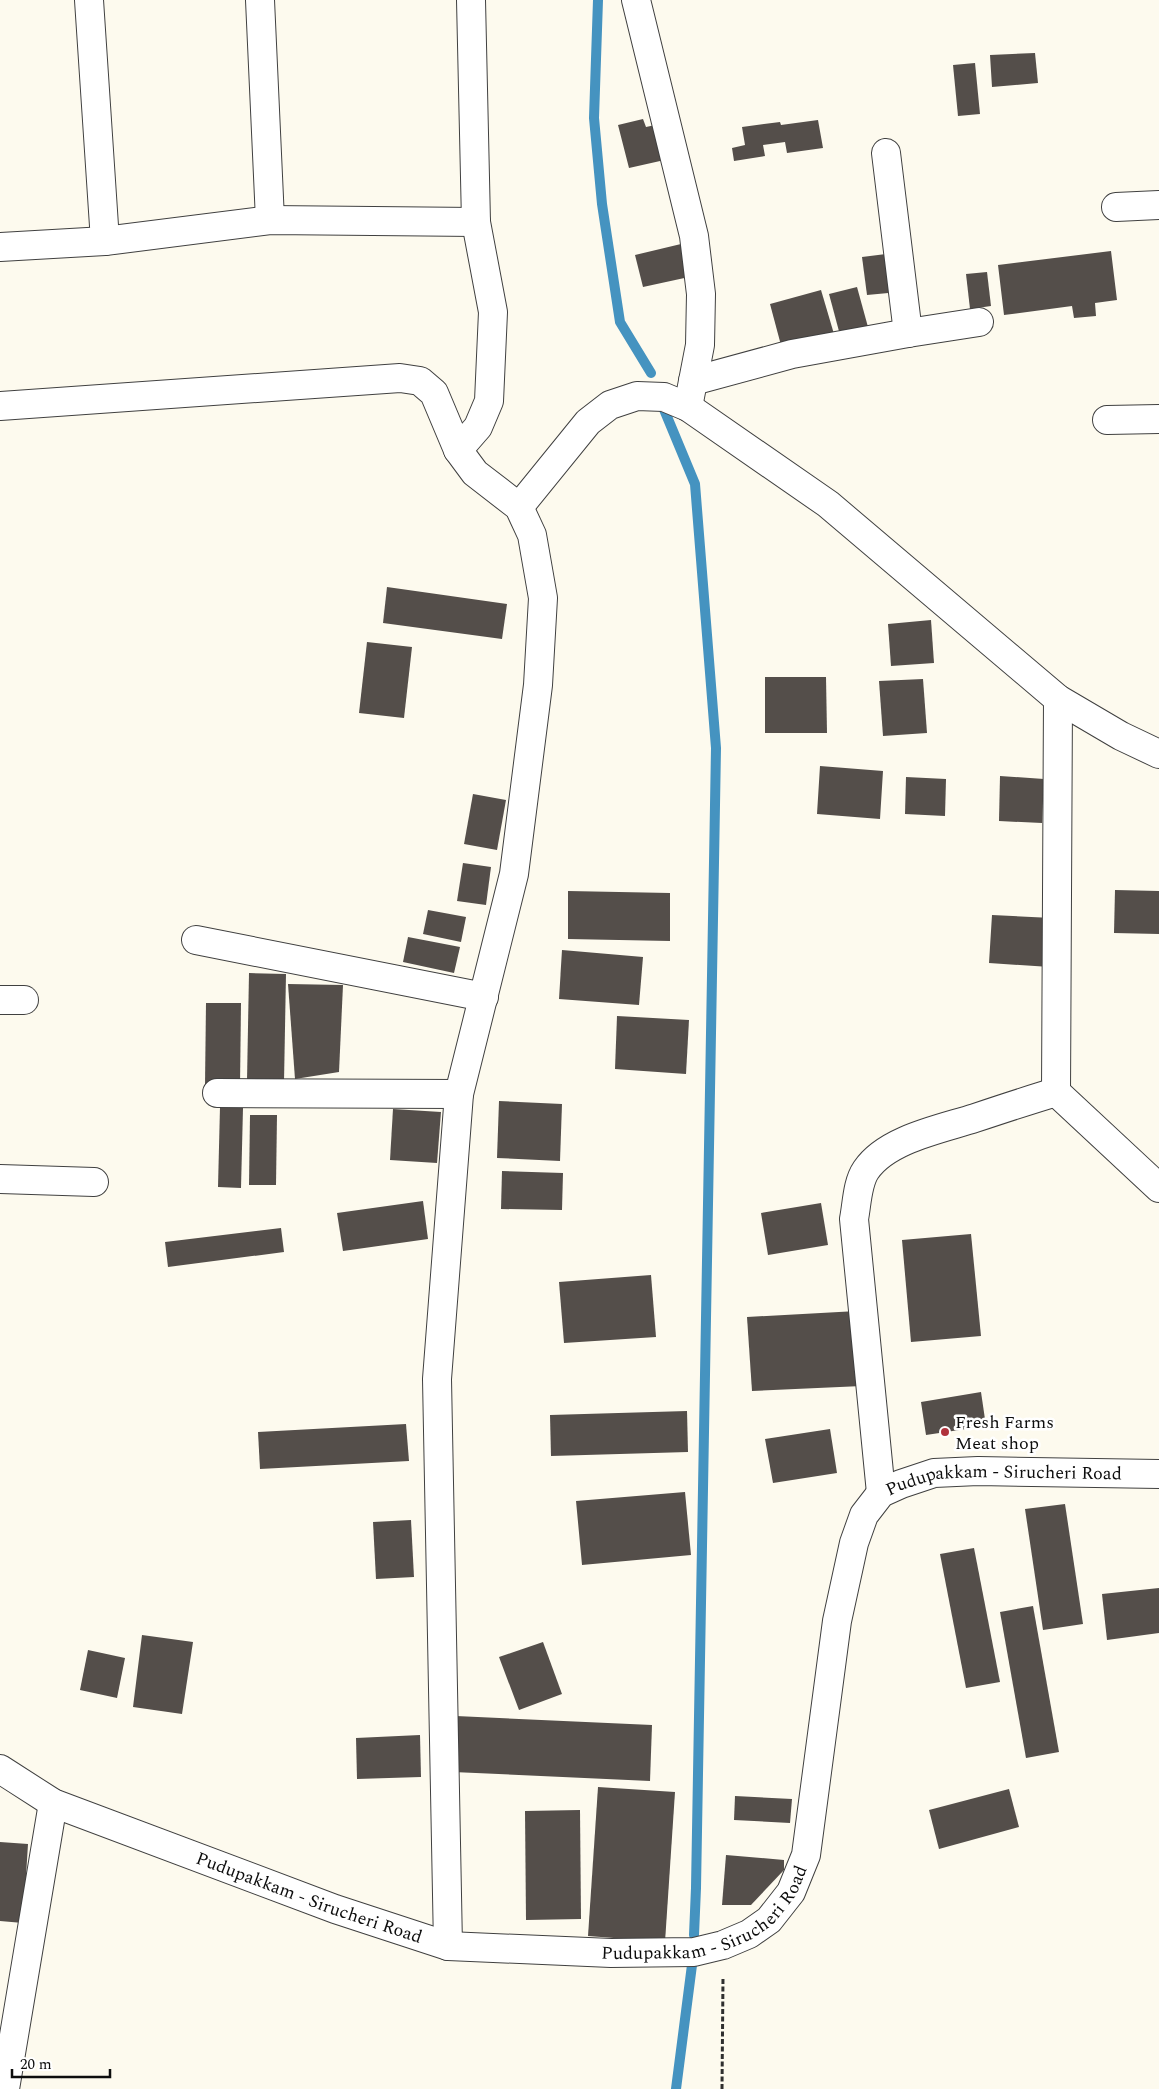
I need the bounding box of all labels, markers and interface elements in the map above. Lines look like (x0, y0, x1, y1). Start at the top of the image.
place label: Fresh Farms Meat shop (955, 1409, 1054, 1457)
marker: Fresh Farms Meat shop (939, 1426, 951, 1438)
street label: Pudupakkam - Sirucheri Road (881, 1457, 1122, 1503)
street label: Pudupakkam - Sirucheri Road (192, 1844, 426, 1950)
street label: Pudupakkam - Sirucheri Road (601, 1861, 814, 1967)
scale bar (12, 2046, 110, 2078)
text: 20 m (20, 2053, 52, 2076)

